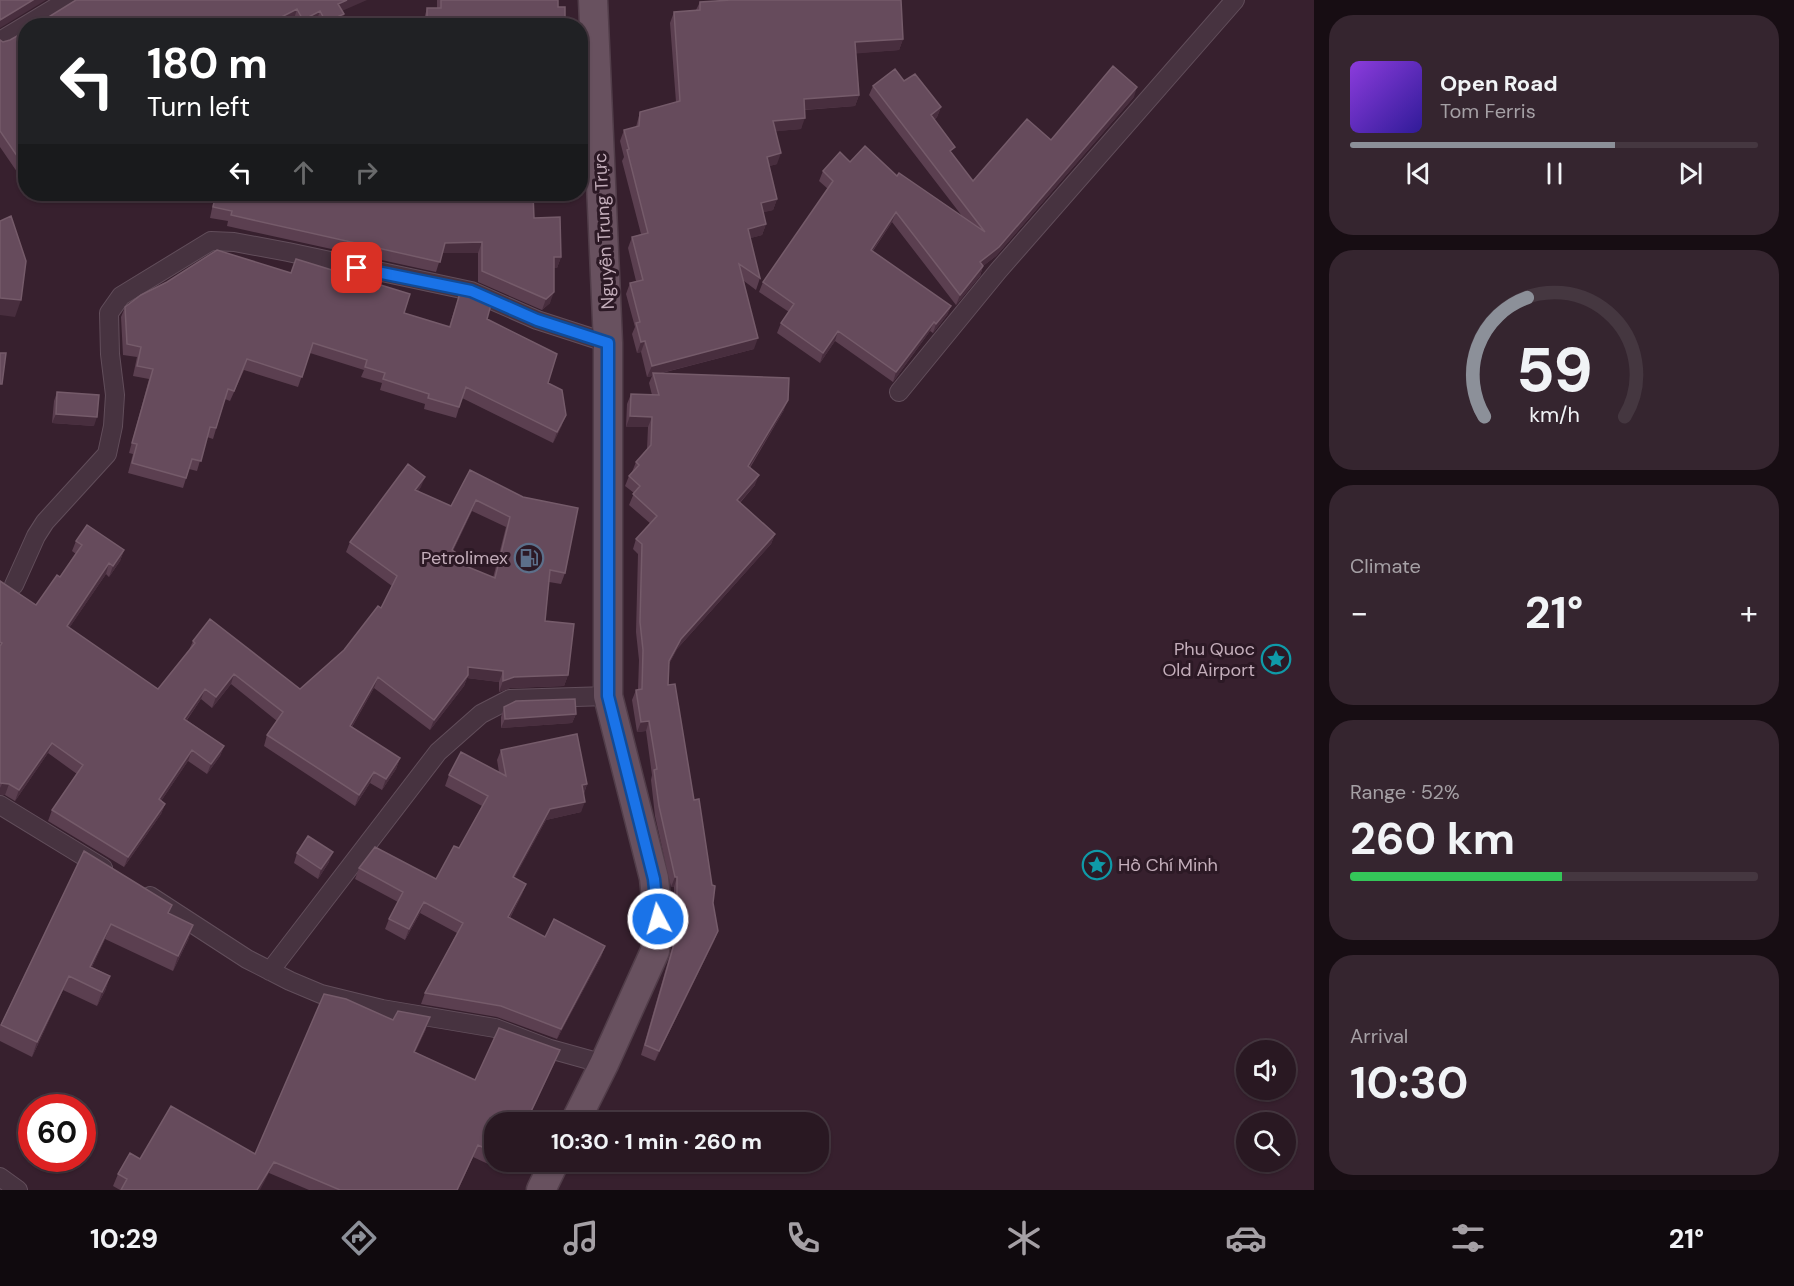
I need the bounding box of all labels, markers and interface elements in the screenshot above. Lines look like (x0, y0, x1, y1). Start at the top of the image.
text: 180 m (147, 36, 268, 91)
icon: left (48, 42, 126, 120)
text: Open Road (1440, 69, 1558, 98)
text: Turn left (147, 89, 250, 124)
text: Tom Ferris (1440, 98, 1536, 124)
street label: Nguyễn Trung Trực (588, 152, 620, 310)
icon: left (224, 156, 257, 189)
icon: ahead (287, 156, 320, 189)
icon: right (350, 156, 383, 189)
icon: previous (1402, 157, 1435, 190)
icon: pause (1538, 157, 1571, 190)
icon: next (1674, 157, 1707, 190)
pin (331, 242, 382, 293)
icon: arrive (340, 251, 373, 284)
text: 59 (1516, 329, 1592, 410)
text: km/h (1529, 401, 1579, 429)
fuel station icon: Petrolimex (513, 542, 545, 574)
place label: Petrolimex (421, 546, 508, 570)
text: Climate (1350, 553, 1421, 579)
text: 21° (1525, 583, 1583, 642)
text: − (1350, 591, 1368, 634)
text: + (1740, 591, 1758, 634)
place label: Phu Quoc Old Airport (1162, 637, 1255, 682)
place icon: Phu Quoc Old Airport (1260, 643, 1292, 675)
text: Range · 52% (1350, 779, 1460, 805)
text: 260 km (1350, 809, 1515, 868)
place icon: Hồ Chí Minh (1081, 849, 1113, 881)
place label: Hồ Chí Minh (1118, 853, 1218, 877)
position arrow (626, 887, 690, 951)
text: Arrival (1350, 1023, 1408, 1049)
map controls (1236, 1040, 1296, 1172)
button: sound (1236, 1040, 1296, 1100)
text: 10:30 (1350, 1053, 1468, 1112)
speed limit sign: 60 (18, 1094, 96, 1172)
button: search (1236, 1112, 1296, 1172)
text: 10:30 · 1 min · 260 m (551, 1127, 762, 1156)
icon: directions (338, 1217, 380, 1259)
icon: music (560, 1217, 602, 1259)
icon: phone (782, 1217, 824, 1259)
icon: climate (1003, 1217, 1045, 1259)
icon: car (1225, 1217, 1267, 1259)
icon: filters (1447, 1217, 1489, 1259)
text: 10:29 (90, 1221, 158, 1256)
text: 21° (1669, 1221, 1704, 1256)

